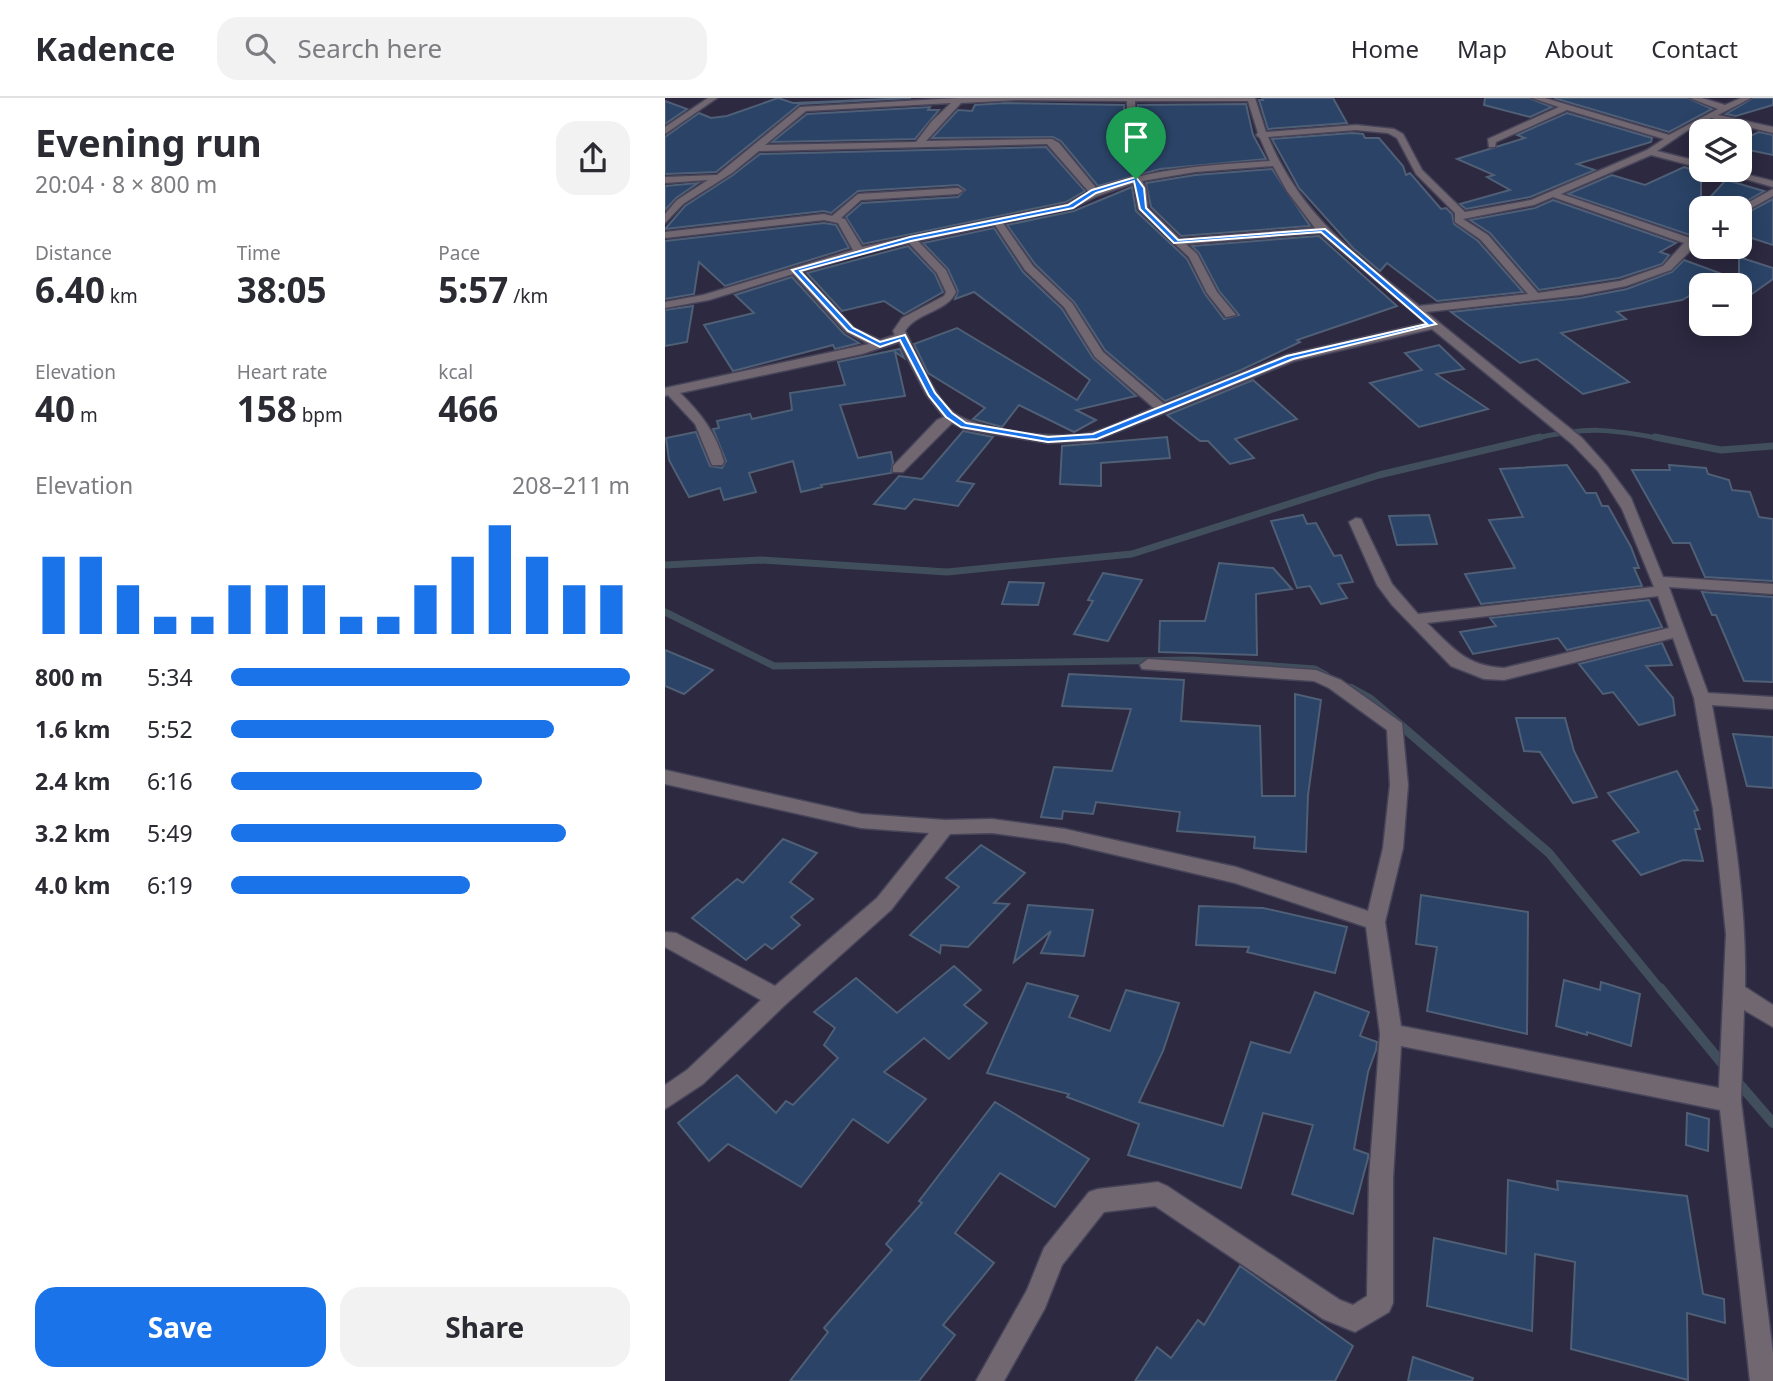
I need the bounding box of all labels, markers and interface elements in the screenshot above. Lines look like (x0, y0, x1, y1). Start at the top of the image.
search box (217, 17, 707, 80)
text: Kadence (35, 26, 175, 71)
icon: search (241, 29, 279, 67)
text: Search here (297, 30, 442, 66)
text: Home (1351, 32, 1419, 65)
text: Map (1457, 32, 1507, 65)
text: About (1545, 32, 1613, 65)
text: Contact (1651, 32, 1738, 65)
pin (1106, 107, 1166, 179)
text: Evening run (35, 116, 262, 168)
icon: arrive (1117, 118, 1155, 156)
map controls (1689, 119, 1752, 336)
button: layers (1689, 119, 1752, 182)
button: share (556, 121, 630, 195)
text: 20:04 · 8 × 800 m (35, 168, 217, 200)
button: + (1689, 196, 1752, 259)
text: Distance (35, 240, 112, 266)
text: Time (237, 240, 281, 266)
text: Pace (438, 240, 480, 266)
text: 6.40 (35, 266, 105, 313)
text: 38:05 (237, 266, 327, 313)
text: 5:57 (438, 266, 508, 313)
button: − (1689, 273, 1752, 336)
text: km (105, 283, 138, 309)
text: /km (508, 283, 548, 309)
text: Elevation (35, 359, 116, 385)
text: Heart rate (237, 359, 327, 385)
text: kcal (438, 359, 473, 385)
text: 40 (35, 385, 75, 432)
text: 158 (237, 385, 297, 432)
text: 466 (438, 385, 498, 432)
text: m (75, 402, 98, 428)
text: bpm (297, 402, 343, 428)
text: Elevation (35, 469, 133, 501)
text: 208–211 m (512, 469, 630, 501)
text: 800 m (35, 661, 103, 693)
text: 5:34 (147, 661, 193, 693)
text: 1.6 km (35, 713, 110, 745)
text: 5:52 (147, 713, 193, 745)
text: 2.4 km (35, 765, 110, 797)
text: 6:16 (147, 765, 193, 797)
text: 3.2 km (35, 817, 110, 849)
text: 5:49 (147, 817, 193, 849)
text: 4.0 km (35, 869, 110, 901)
text: 6:19 (147, 869, 193, 901)
button: Save (35, 1287, 326, 1367)
button: Share (340, 1287, 630, 1367)

